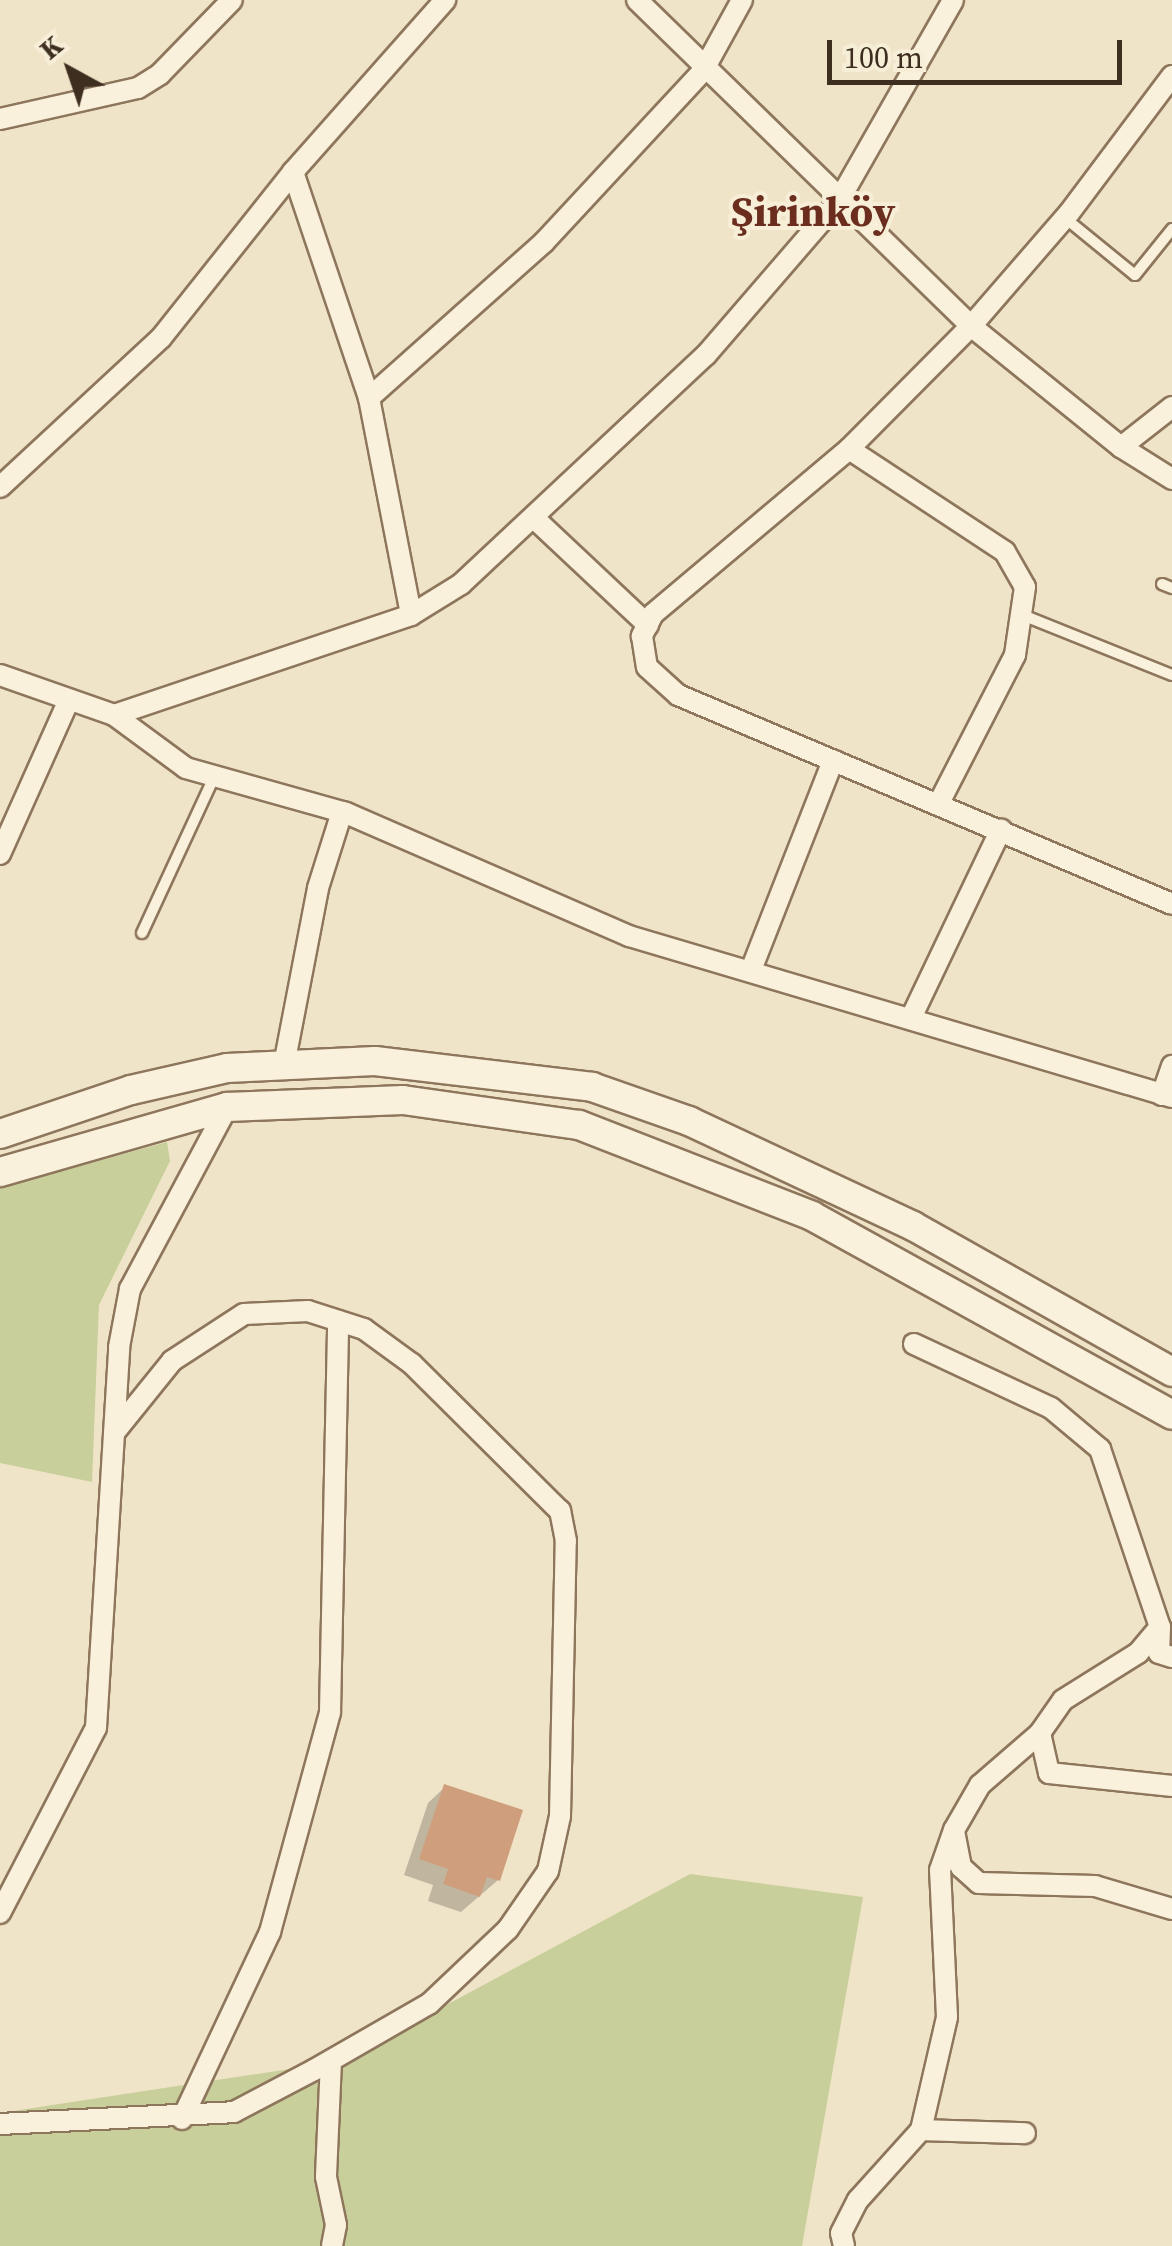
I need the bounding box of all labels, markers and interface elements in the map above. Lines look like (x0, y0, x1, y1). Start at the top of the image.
north arrow (20, 20, 120, 120)
scale bar (832, 20, 1127, 82)
text: K (31, 26, 70, 68)
text: 100 m (844, 37, 923, 78)
district label: Şirinköy (731, 186, 895, 236)

